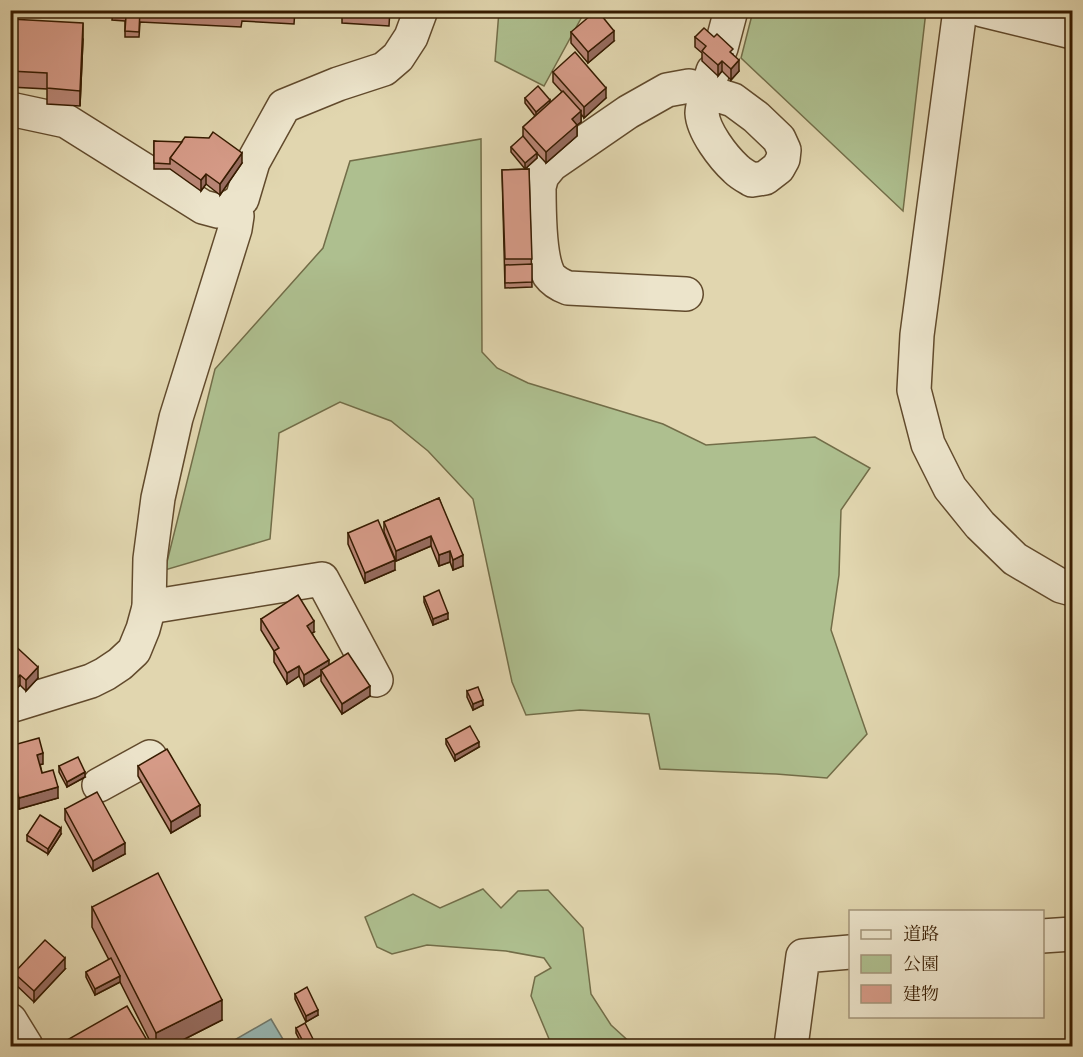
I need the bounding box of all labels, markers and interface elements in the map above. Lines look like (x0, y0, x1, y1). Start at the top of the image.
legend (849, 910, 1044, 1018)
text: 道路 (903, 923, 939, 945)
text: 公園 (903, 953, 939, 975)
text: 建物 (903, 983, 939, 1005)

